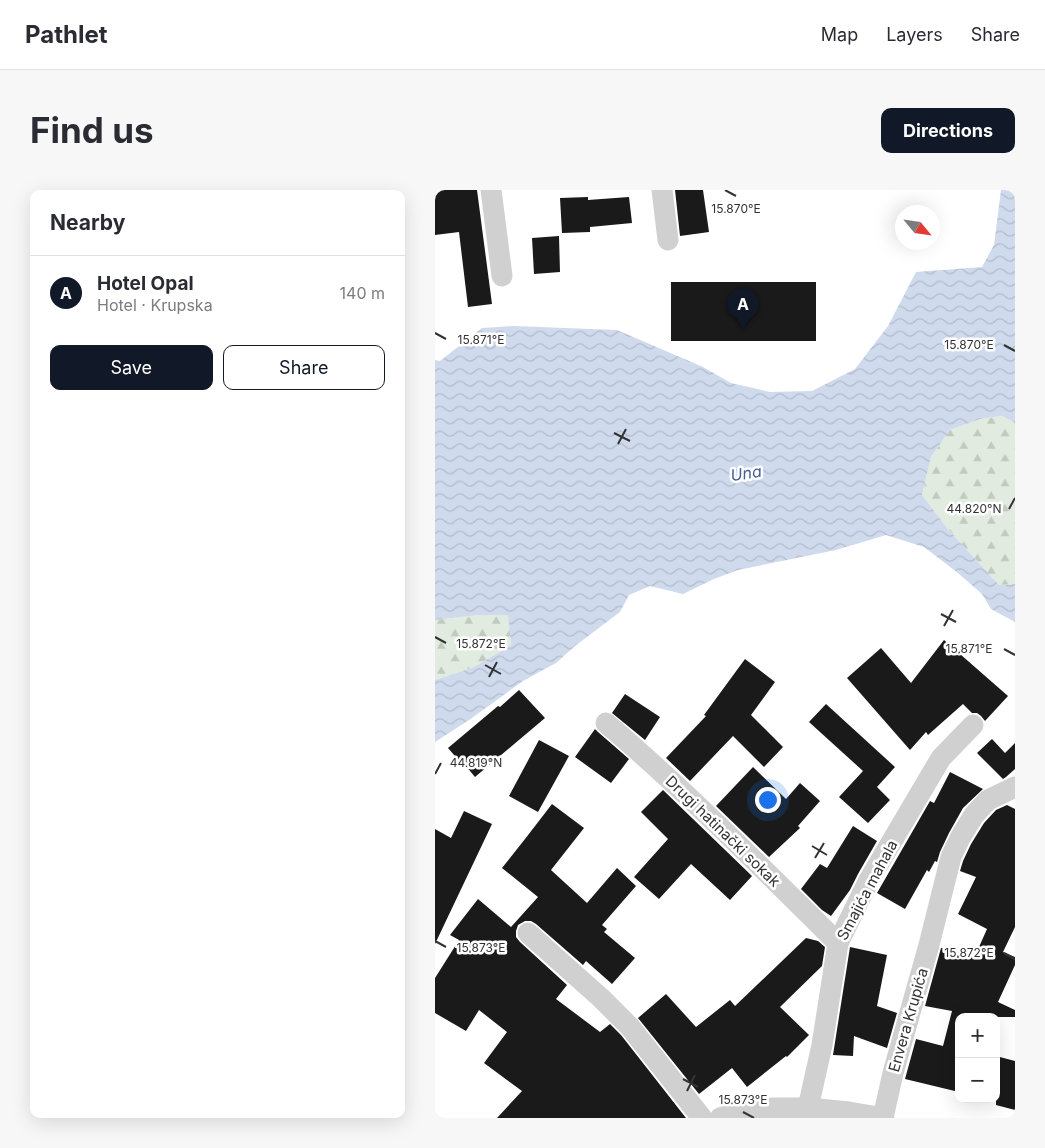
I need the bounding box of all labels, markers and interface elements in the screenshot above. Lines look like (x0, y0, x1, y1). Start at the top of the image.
text: Pathlet (25, 20, 108, 49)
text: Map (821, 24, 858, 45)
text: Layers (886, 24, 943, 45)
text: Share (971, 24, 1020, 45)
button: Directions (881, 108, 1015, 153)
text: Find us (30, 109, 154, 151)
text: 15.870°E (711, 201, 761, 216)
north arrow (895, 205, 940, 250)
text: Nearby (50, 210, 125, 235)
text: Hotel Opal (97, 272, 194, 295)
text: A (60, 283, 72, 303)
text: 140 m (340, 283, 385, 303)
pin: A (727, 288, 759, 329)
text: Hotel · Krupska (97, 295, 213, 315)
text: 15.871°E (458, 332, 504, 347)
text: 15.870°E (944, 337, 994, 352)
button: Save (50, 345, 213, 390)
button: Share (223, 345, 385, 390)
water label: Una (729, 461, 763, 485)
text: 44.820°N (946, 501, 1002, 516)
text: 15.872°E (456, 636, 506, 651)
text: 15.871°E (946, 641, 992, 656)
text: 44.819°N (450, 755, 502, 770)
street label: Drugi hatinački sokak (662, 771, 785, 891)
your location (755, 787, 781, 813)
street label: Smajića mahala (833, 837, 901, 943)
text: 15.873°E (457, 940, 505, 955)
text: 15.872°E (944, 945, 994, 960)
street label: Envera Krupića (884, 966, 932, 1074)
map controls (955, 1013, 1000, 1103)
button: + (955, 1013, 1000, 1058)
button: − (955, 1058, 1000, 1103)
text: 15.873°E (719, 1092, 767, 1107)

